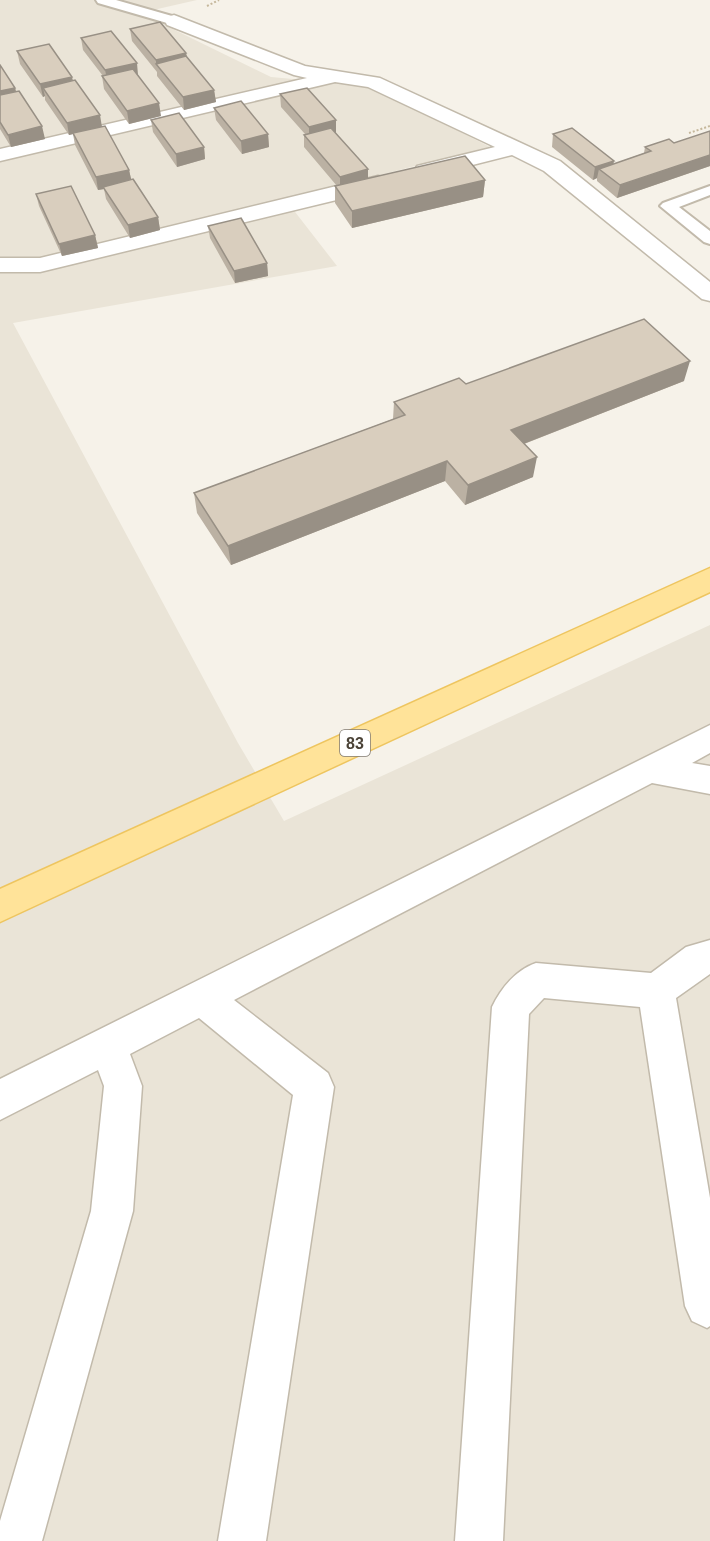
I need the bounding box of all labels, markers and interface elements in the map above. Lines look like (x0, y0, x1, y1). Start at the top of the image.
road number: 83 (340, 730, 370, 756)

